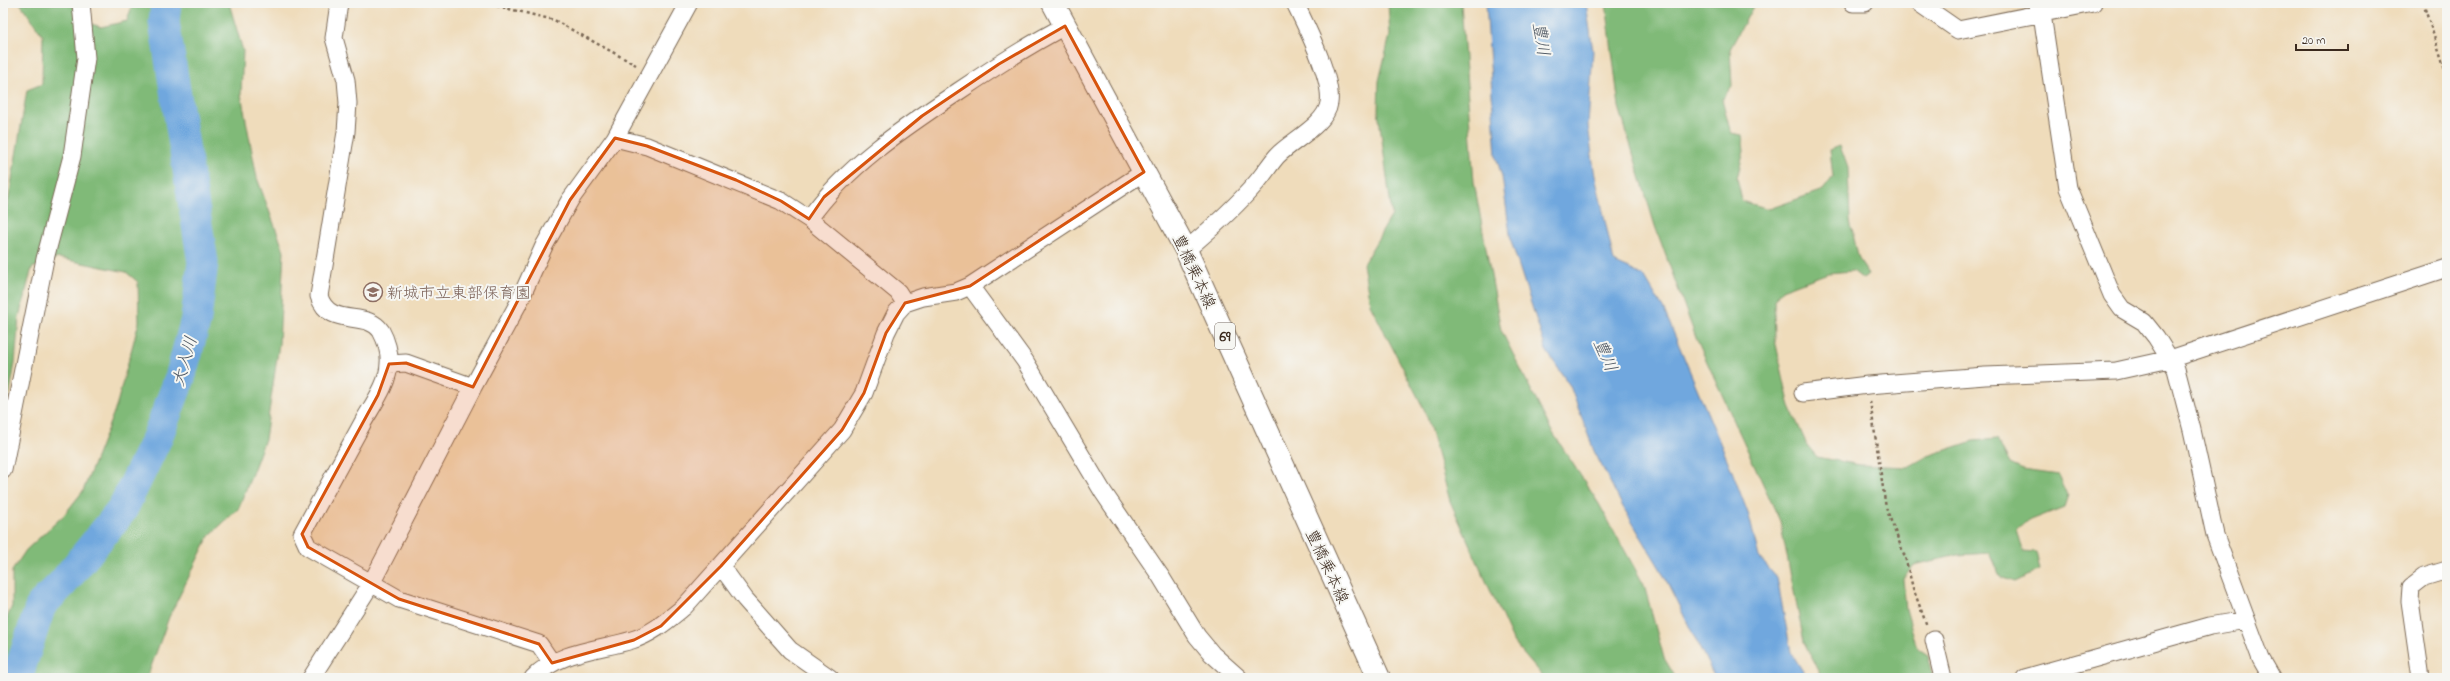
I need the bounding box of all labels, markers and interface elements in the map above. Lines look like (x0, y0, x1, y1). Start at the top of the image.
water label: 豊川 (1526, 20, 1556, 58)
scale bar (2296, 26, 2348, 52)
text: 20 m (2302, 32, 2325, 50)
street label: 豊橋乗本線 (1165, 231, 1221, 313)
school or university icon: 新城市立東部保育園 (362, 281, 384, 303)
place label: 新城市立東部保育園 (387, 282, 531, 306)
road number: 69 (1215, 323, 1235, 349)
water label: 大入川 (166, 333, 204, 389)
water label: 豊川 (1586, 335, 1623, 376)
street label: 豊橋乗本線 (1298, 526, 1354, 608)

